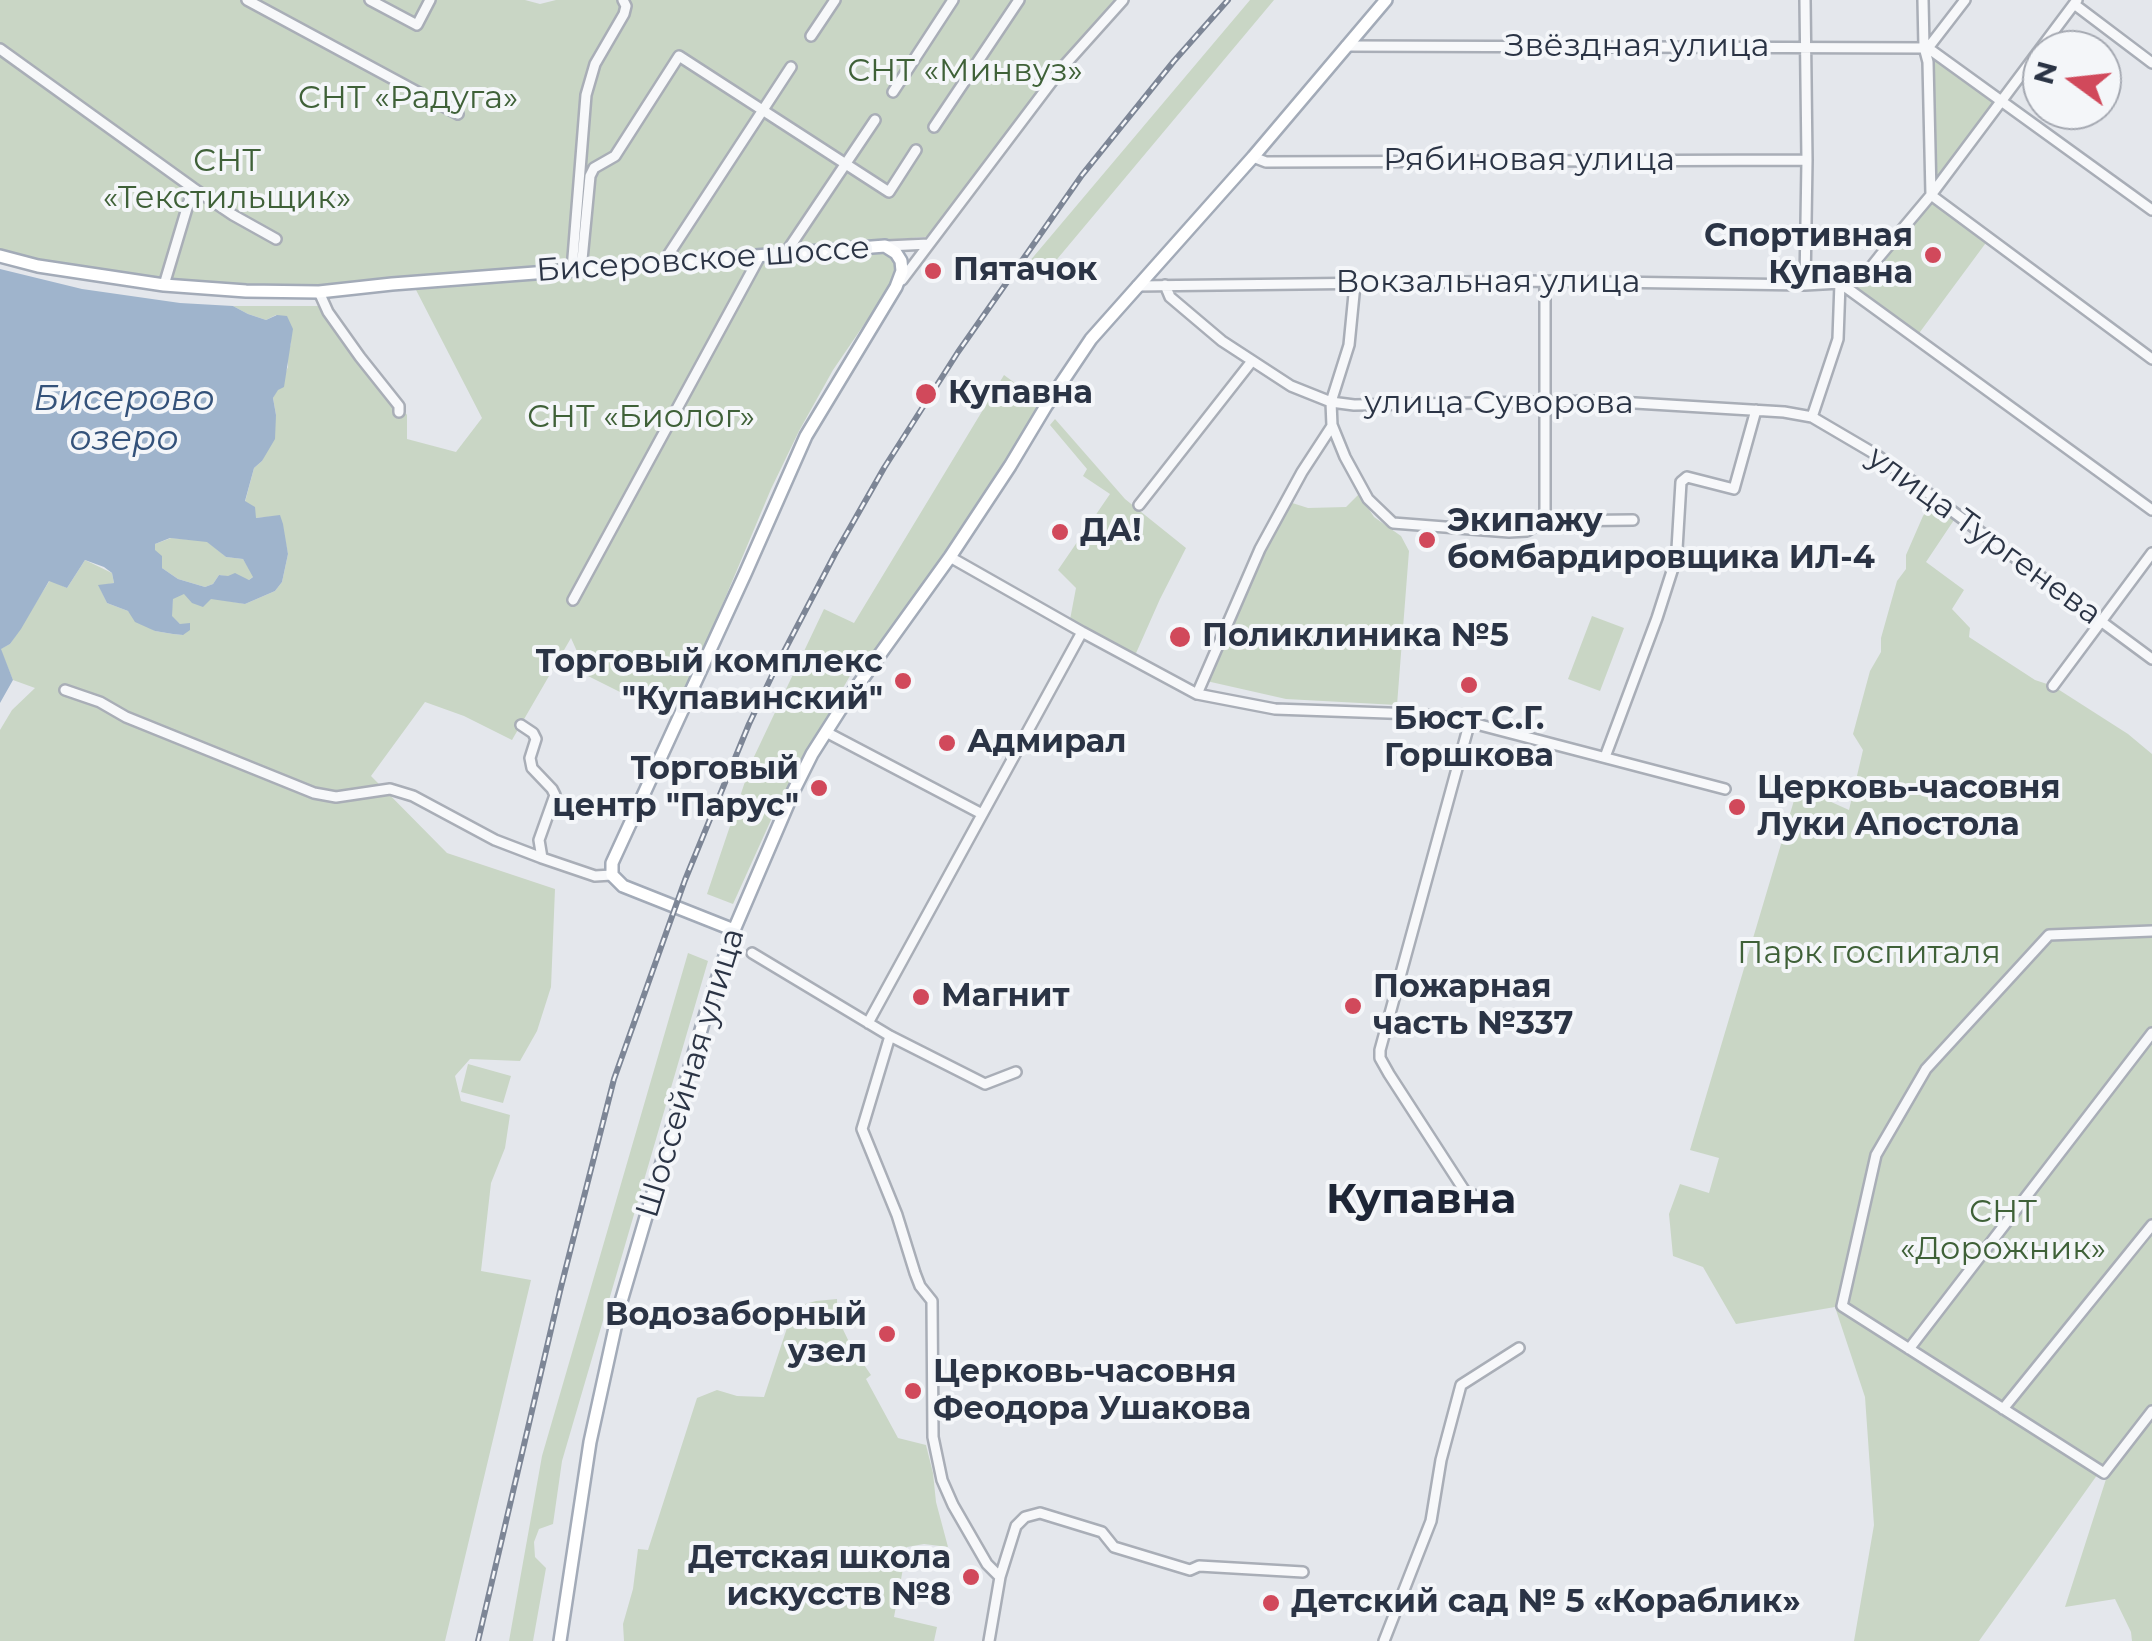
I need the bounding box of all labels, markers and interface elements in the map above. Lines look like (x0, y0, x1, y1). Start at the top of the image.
street label: Звёздная улица (1505, 28, 1769, 66)
north arrow (2022, 30, 2122, 130)
park label: СНТ «Минвуз» (847, 53, 1083, 91)
text: N (2026, 57, 2064, 88)
park label: СНТ «Радуга» (298, 80, 518, 118)
street label: Рябиновая улица (1383, 142, 1675, 180)
park label: СНТ «Текстильщик» (103, 143, 351, 218)
place label: Спортивная Купавна (1704, 218, 1913, 293)
street label: Бисеровское шоссе (535, 229, 871, 291)
marker: Спортивная Купавна (1922, 244, 1944, 266)
place label: Пятачок (953, 252, 1097, 290)
marker: Пятачок (922, 260, 944, 282)
street label: Вокзальная улица (1336, 264, 1640, 302)
place label: Купавна (948, 375, 1093, 413)
water label: Бисерово озеро (33, 379, 215, 461)
marker: Купавна (913, 381, 939, 407)
street label: улица Суворова (1364, 385, 1634, 423)
park label: СНТ «Биолог» (527, 399, 755, 437)
street label: улица Тургенева (1860, 438, 2108, 634)
place label: Экипажу бомбардировщика ИЛ-4 (1447, 503, 1875, 578)
place label: ДА! (1080, 513, 1142, 551)
marker: ДА! (1049, 521, 1071, 543)
marker: Экипажу бомбардировщика ИЛ-4 (1416, 529, 1438, 551)
place label: Поликлиника №5 (1202, 618, 1509, 656)
marker: Поликлиника №5 (1167, 624, 1193, 650)
place label: Торговый комплекс "Купавинский" (536, 644, 883, 719)
marker: Торговый комплекс "Купавинский" (892, 670, 914, 692)
marker: Бюст С.Г. Горшкова (1458, 674, 1480, 696)
place label: Бюст С.Г. Горшкова (1384, 701, 1554, 776)
place label: Адмирал (967, 724, 1126, 762)
marker: Адмирал (936, 732, 958, 754)
place label: Торговый центр "Парус" (552, 751, 799, 826)
place label: Церковь-часовня Луки Апостола (1757, 770, 2061, 845)
marker: Торговый центр "Парус" (808, 777, 830, 799)
marker: Церковь-часовня Луки Апостола (1726, 796, 1748, 818)
street label: Шоссейная улица (629, 924, 753, 1222)
park label: Парк госпиталя (1737, 935, 2001, 973)
place label: Пожарная часть №337 (1373, 969, 1573, 1044)
place label: Магнит (941, 978, 1070, 1016)
marker: Магнит (910, 986, 932, 1008)
marker: Пожарная часть №337 (1342, 995, 1364, 1017)
district label: Купавна (1326, 1176, 1516, 1226)
park label: СНТ «Дорожник» (1900, 1194, 2106, 1269)
place label: Водозаборный узел (605, 1297, 867, 1372)
marker: Водозаборный узел (876, 1323, 898, 1345)
place label: Церковь-часовня Феодора Ушакова (933, 1354, 1251, 1429)
marker: Церковь-часовня Феодора Ушакова (902, 1380, 924, 1402)
place label: Детская школа искусств №8 (688, 1540, 951, 1615)
marker: Детская школа искусств №8 (960, 1566, 982, 1588)
place label: Детский сад № 5 «Кораблик» (1291, 1584, 1801, 1622)
marker: Детский сад № 5 «Кораблик» (1260, 1592, 1282, 1614)

